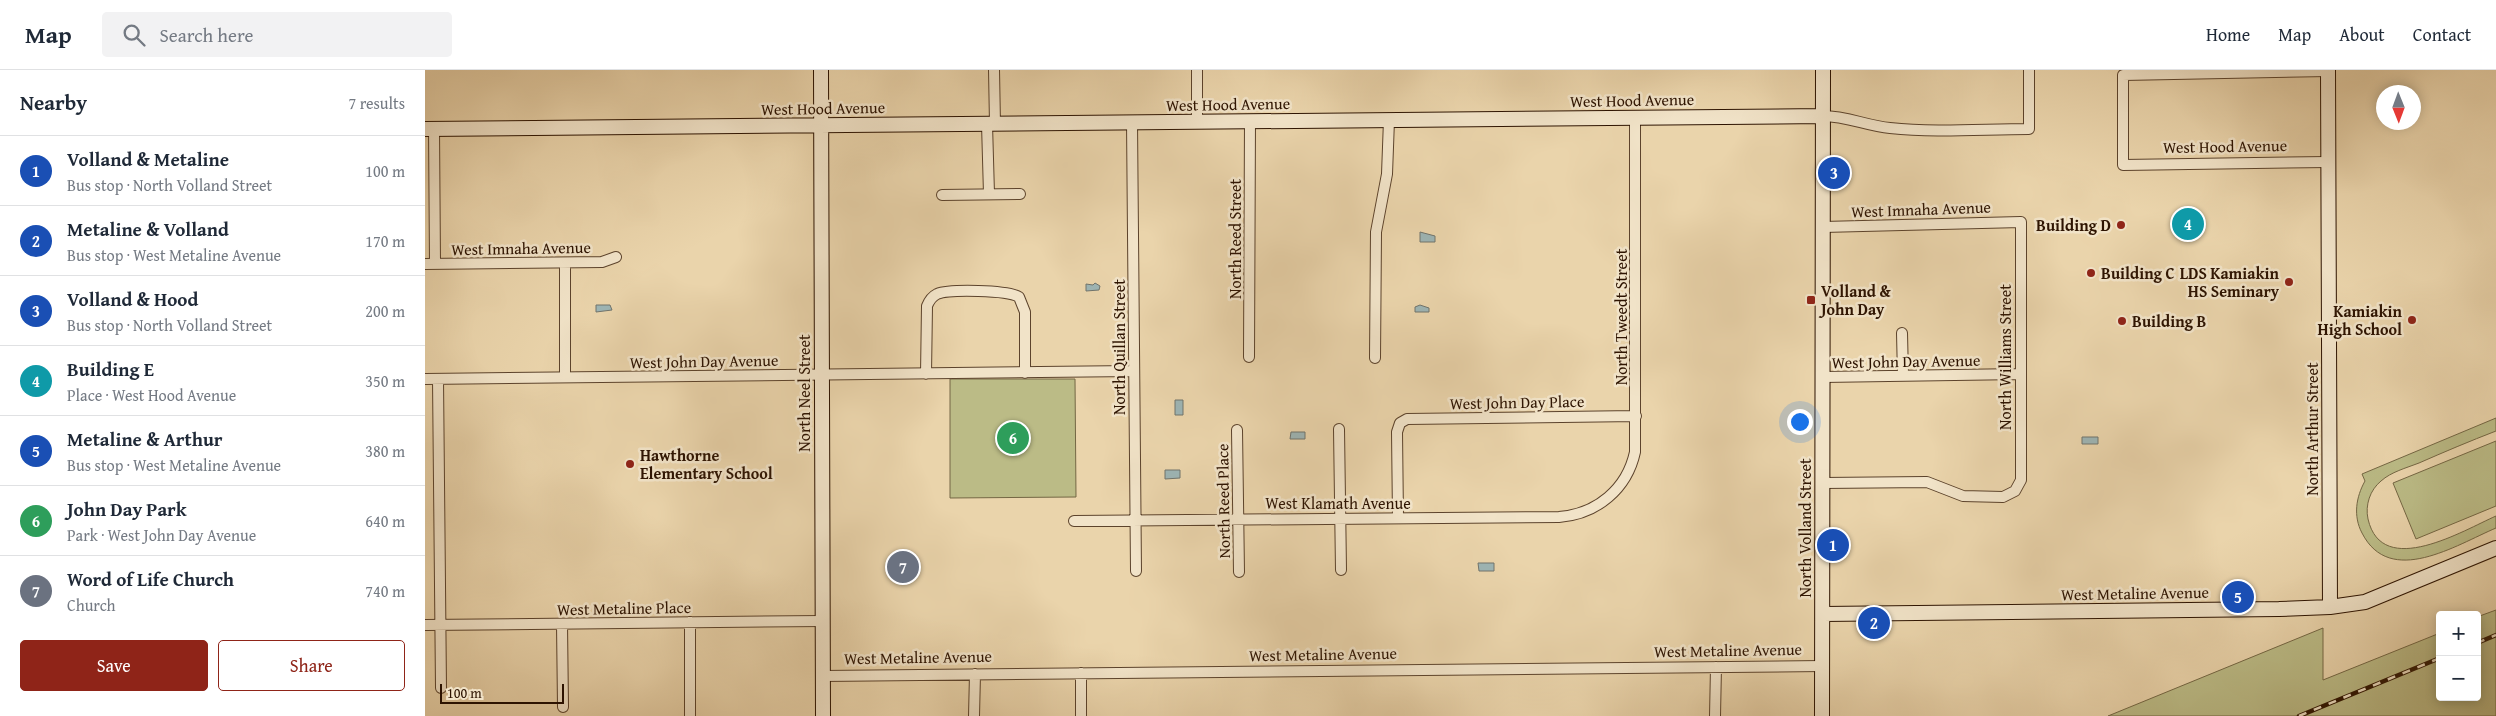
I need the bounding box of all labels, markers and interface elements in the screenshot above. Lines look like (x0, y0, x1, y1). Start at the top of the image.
search box (102, 12, 452, 57)
text: Map (25, 17, 72, 52)
icon: search (120, 21, 148, 49)
text: Search here (160, 21, 253, 49)
text: Home (2206, 21, 2250, 48)
text: Map (2278, 21, 2311, 48)
text: About (2339, 21, 2385, 48)
text: Contact (2413, 21, 2471, 48)
north arrow (2376, 85, 2421, 130)
text: Nearby (20, 87, 87, 118)
street label: West Hood Avenue (1570, 87, 1694, 113)
text: 7 results (348, 91, 405, 115)
street label: West Hood Avenue (1166, 91, 1290, 117)
street label: West Hood Avenue (761, 95, 885, 121)
street label: West Hood Avenue (2163, 133, 2287, 159)
text: Volland & Metaline (67, 145, 229, 173)
pin: 3 (1818, 154, 1850, 192)
text: 1 (32, 159, 40, 183)
text: 100 m (365, 159, 405, 183)
text: Bus stop · North Volland Street (67, 173, 272, 197)
street label: North Reed Street (1223, 179, 1247, 299)
street label: West Imnaha Avenue (1851, 195, 1991, 223)
pin: 4 (2172, 205, 2204, 243)
place label: Building D (2036, 213, 2111, 237)
text: Metaline & Volland (67, 215, 229, 243)
marker: Building D (2115, 219, 2127, 231)
text: 2 (32, 229, 40, 253)
text: 170 m (365, 229, 405, 253)
street label: West Imnaha Avenue (451, 235, 591, 261)
text: Bus stop · West Metaline Avenue (67, 243, 281, 267)
street label: North Tweedt Street (1609, 248, 1633, 385)
place label: Building C (2101, 261, 2175, 285)
place label: LDS Kamiakin HS Seminary (2180, 261, 2280, 303)
marker: Building C (2085, 267, 2097, 279)
marker: LDS Kamiakin HS Seminary (2283, 276, 2295, 288)
street label: North Quillan Street (1107, 279, 1131, 415)
place label: Volland & John Day (1818, 279, 1892, 321)
street label: North Williams Street (1993, 284, 2017, 430)
text: Volland & Hood (67, 285, 198, 313)
marker: Volland & John Day (1805, 294, 1817, 306)
text: 3 (32, 299, 40, 323)
text: 200 m (365, 299, 405, 323)
place label: Kamiakin High School (2318, 299, 2403, 341)
place label: Building B (2132, 309, 2207, 333)
text: Bus stop · North Volland Street (67, 313, 272, 337)
marker: Kamiakin High School (2406, 314, 2418, 326)
marker: Building B (2116, 315, 2128, 327)
street label: North Neel Street (792, 334, 816, 452)
street label: West John Day Avenue (629, 348, 779, 374)
street label: West John Day Avenue (1831, 348, 1981, 374)
text: Building E (67, 355, 154, 383)
street label: North Arthur Street (2300, 362, 2324, 496)
text: 4 (32, 369, 40, 393)
text: 350 m (365, 369, 405, 393)
text: Place · West Hood Avenue (67, 383, 236, 407)
street label: West John Day Place (1449, 389, 1585, 415)
your location (1787, 409, 1813, 435)
pin: 6 (997, 419, 1029, 457)
text: Metaline & Arthur (67, 425, 223, 453)
text: 5 (32, 439, 40, 463)
text: 380 m (365, 439, 405, 463)
place label: Hawthorne Elementary School (640, 443, 773, 485)
street label: North Reed Place (1210, 443, 1236, 559)
text: Bus stop · West Metaline Avenue (67, 453, 281, 477)
marker: Hawthorne Elementary School (624, 458, 636, 470)
street label: North Volland Street (1793, 458, 1817, 598)
street label: West Klamath Avenue (1265, 491, 1411, 515)
text: John Day Park (67, 495, 187, 523)
text: 6 (32, 509, 40, 533)
text: 640 m (365, 509, 405, 533)
text: Park · West John Day Avenue (67, 523, 256, 547)
pin: 1 (1817, 526, 1849, 564)
pin: 7 (887, 548, 919, 586)
text: Word of Life Church (67, 565, 234, 593)
pin: 5 (2222, 578, 2254, 616)
text: 7 (32, 579, 40, 603)
text: 740 m (365, 579, 405, 603)
street label: West Metaline Avenue (2061, 580, 2209, 606)
text: Church (67, 593, 116, 617)
street label: West Metaline Place (557, 595, 691, 621)
pin: 2 (1858, 604, 1890, 642)
map controls (2436, 611, 2481, 701)
button: + (2436, 611, 2481, 656)
street label: West Metaline Avenue (1654, 637, 1802, 663)
button: Save (20, 640, 208, 691)
button: Share (218, 640, 405, 691)
street label: West Metaline Avenue (1249, 641, 1397, 667)
street label: West Metaline Avenue (844, 644, 992, 670)
button: − (2436, 656, 2481, 701)
scale bar (440, 681, 564, 704)
text: 100 m (447, 683, 482, 703)

